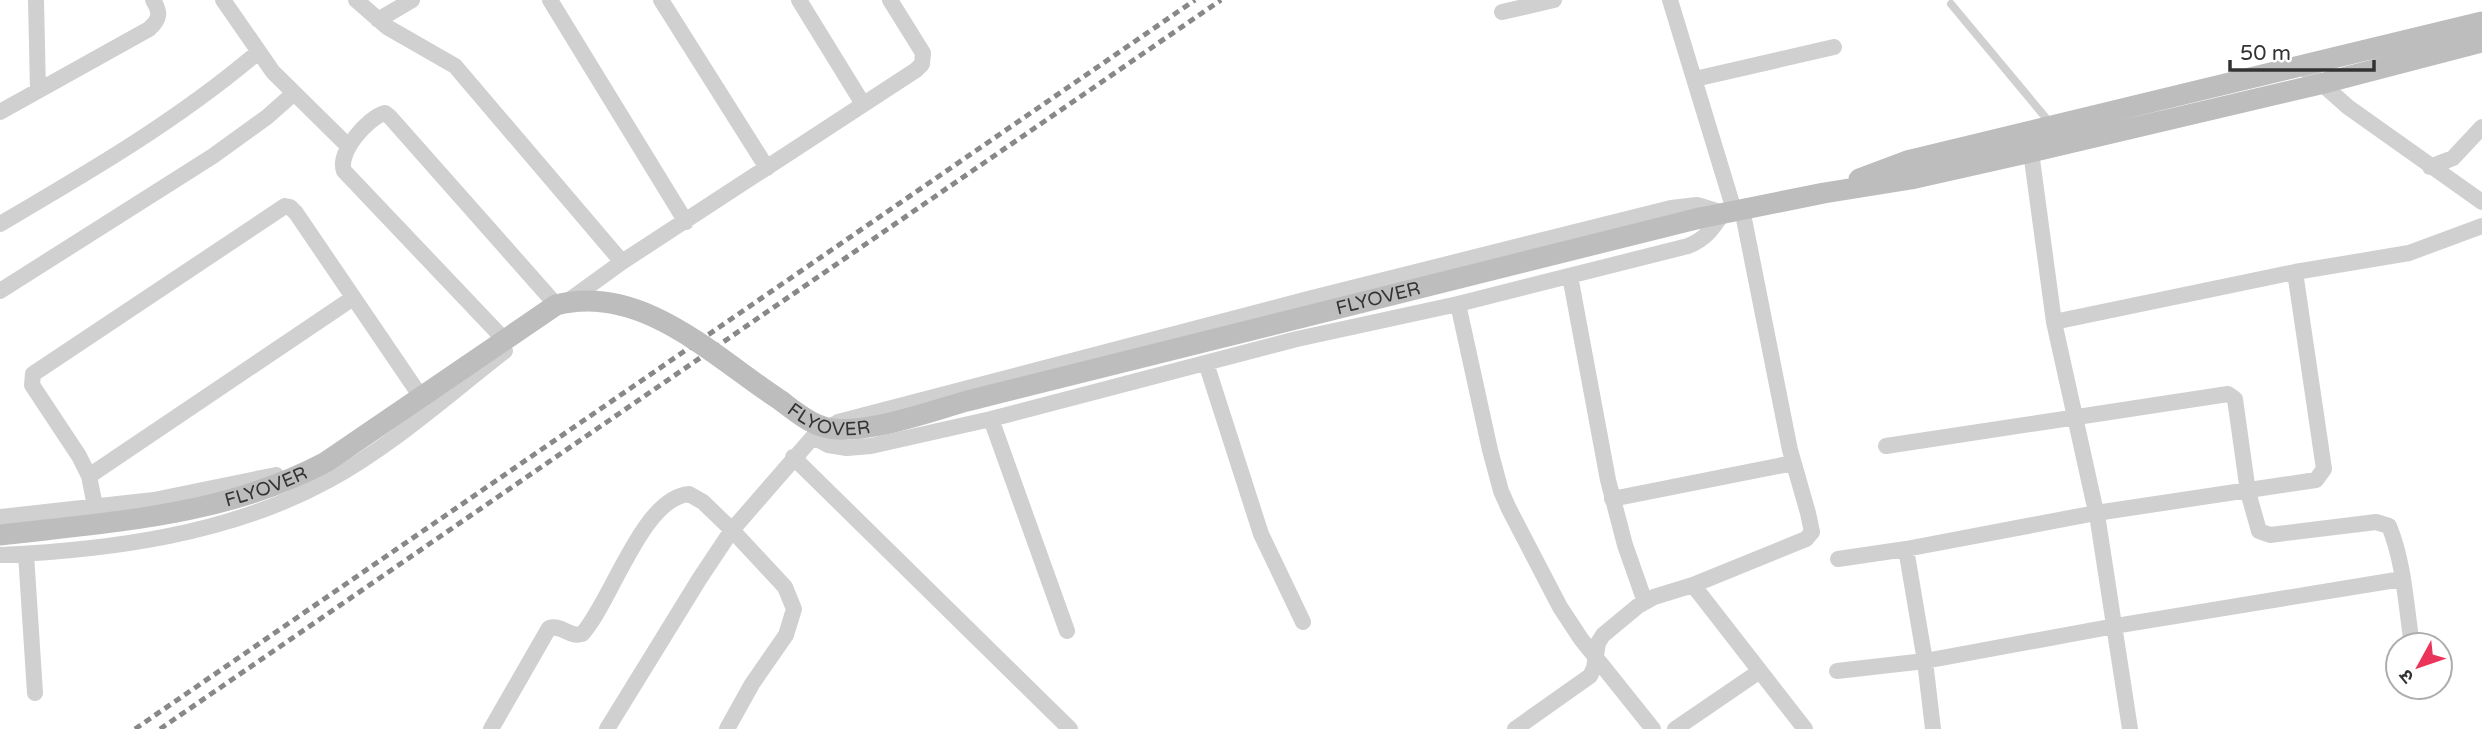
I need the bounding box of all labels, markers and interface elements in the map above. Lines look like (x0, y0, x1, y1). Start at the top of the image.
scale bar (2230, 28, 2374, 72)
text: 50 m (2240, 41, 2291, 66)
street label: FLYOVER (1334, 277, 1423, 319)
street label: FLYOVER (783, 398, 872, 441)
street label: FLYOVER (222, 462, 311, 512)
north arrow (2384, 631, 2454, 701)
text: उ (2394, 664, 2419, 688)

